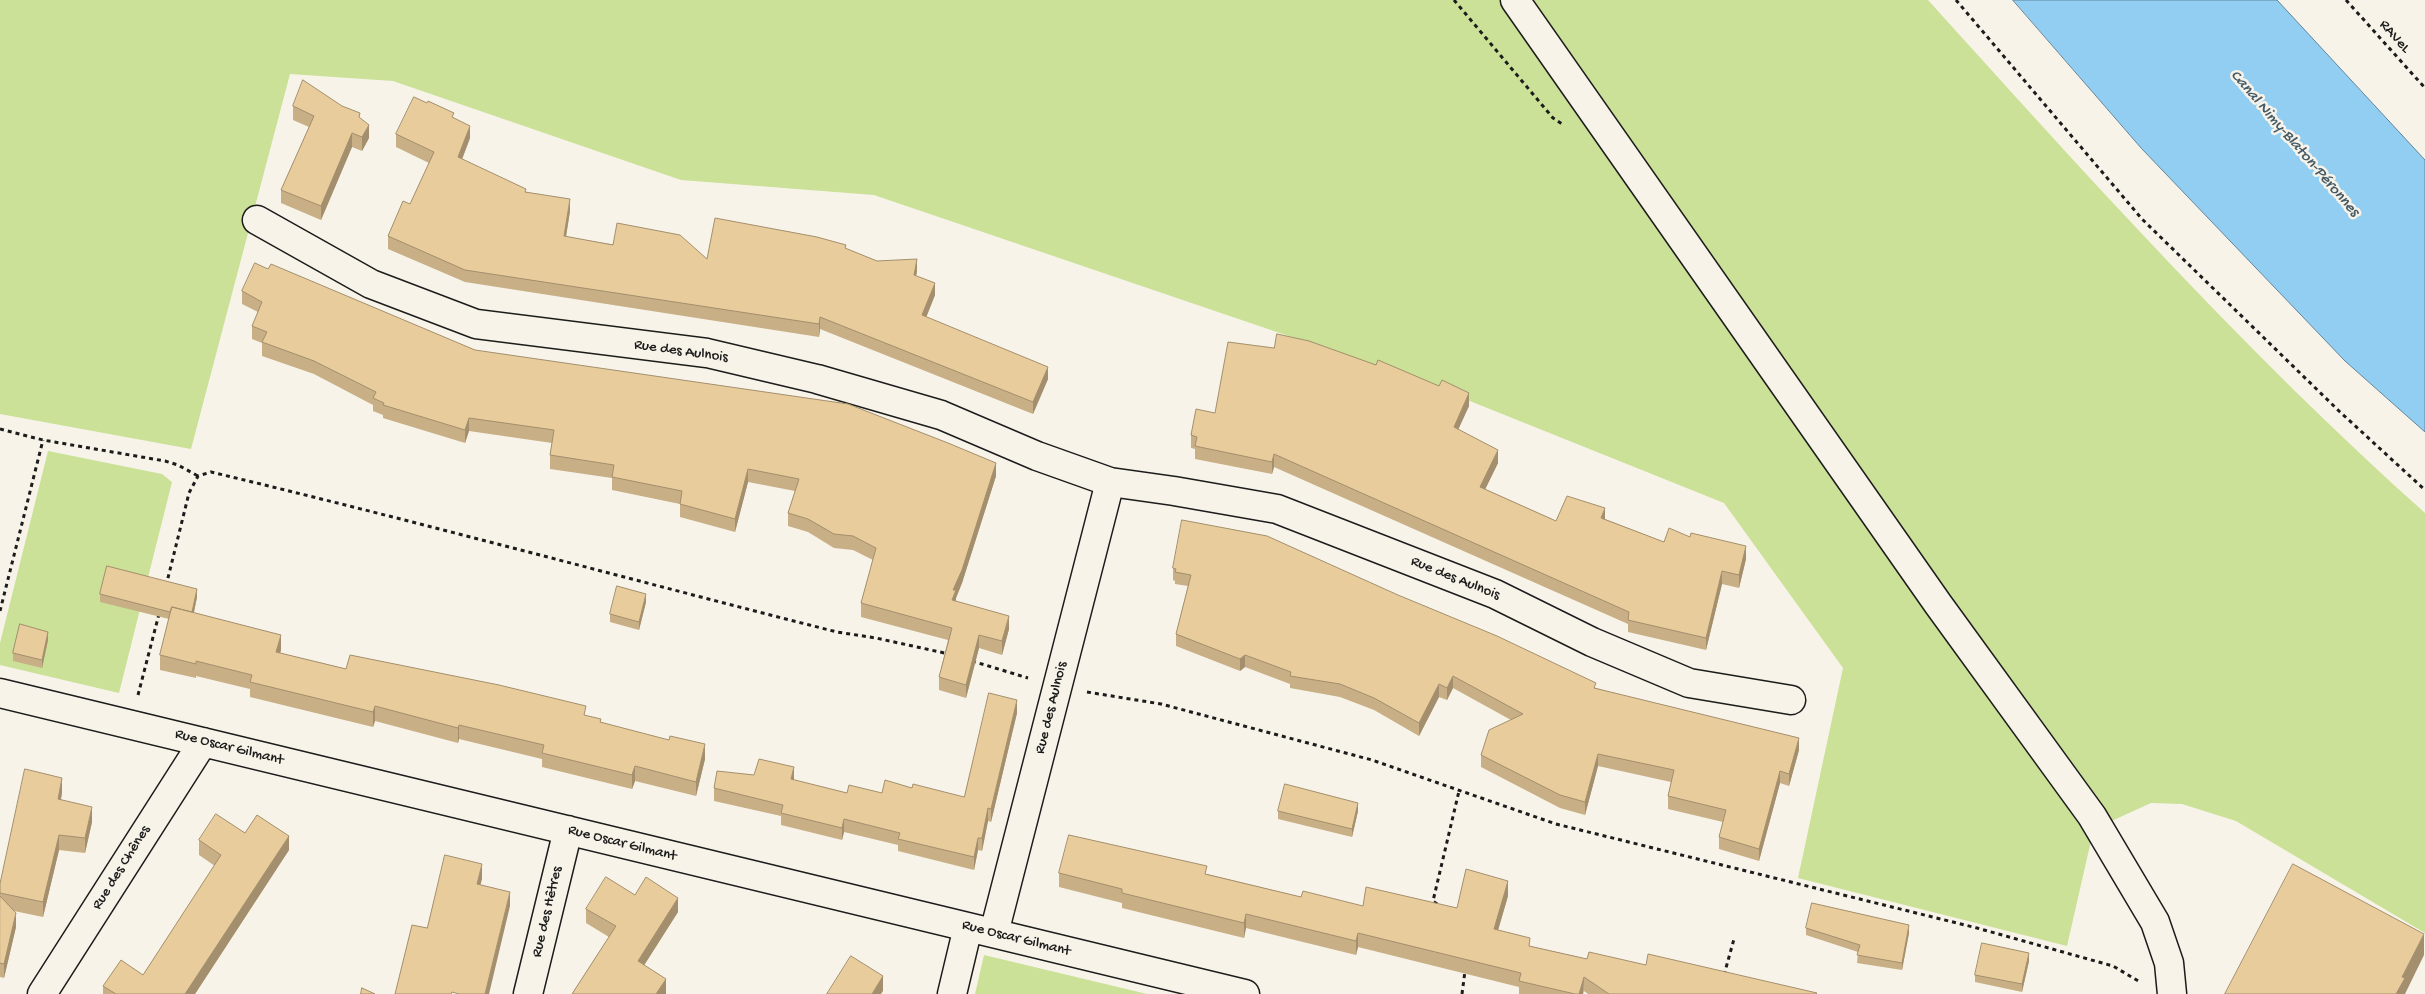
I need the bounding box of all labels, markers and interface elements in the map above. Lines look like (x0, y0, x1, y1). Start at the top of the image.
street label: RAVeL (2375, 17, 2413, 57)
water label: Canal Nimy-Blaton-Péronnes (2225, 67, 2363, 221)
street label: Rue des Aulnois (633, 336, 729, 368)
street label: Rue des Aulnois (1408, 553, 1502, 605)
street label: Rue des Aulnois (1032, 660, 1072, 756)
street label: Rue Oscar Gilmant (173, 726, 285, 770)
street label: Rue des Chênes (89, 822, 155, 914)
street label: Rue Oscar Gilmant (566, 822, 678, 866)
street label: Rue des Hêtres (529, 865, 567, 959)
street label: Rue Oscar Gilmant (960, 917, 1072, 961)

